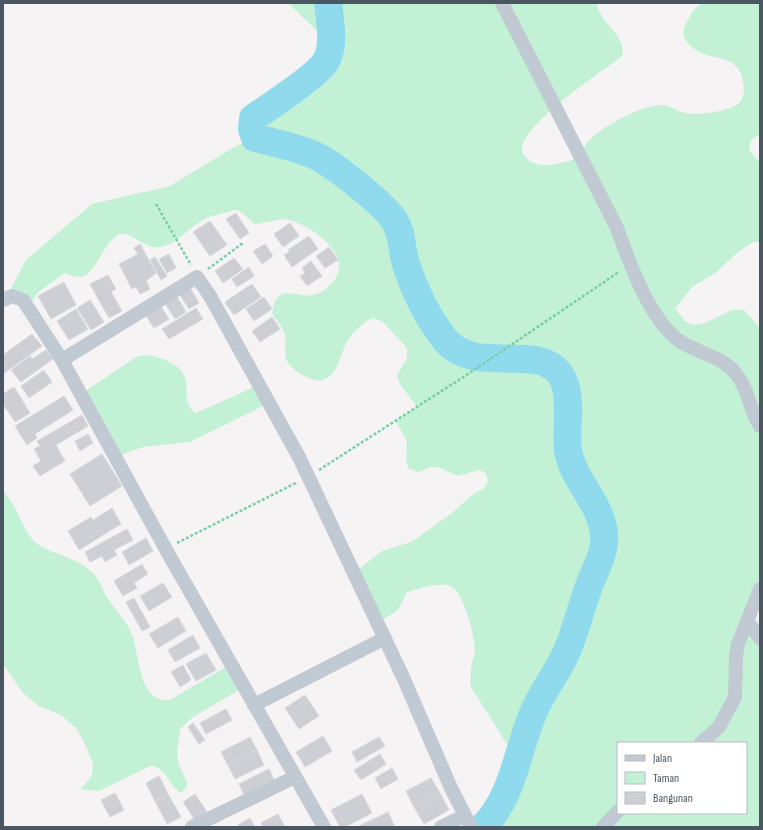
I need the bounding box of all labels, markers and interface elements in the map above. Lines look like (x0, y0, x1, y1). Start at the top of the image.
legend (617, 742, 747, 814)
text: Jalan (652, 751, 672, 766)
text: Taman (653, 771, 679, 786)
text: Bangunan (653, 791, 693, 806)

